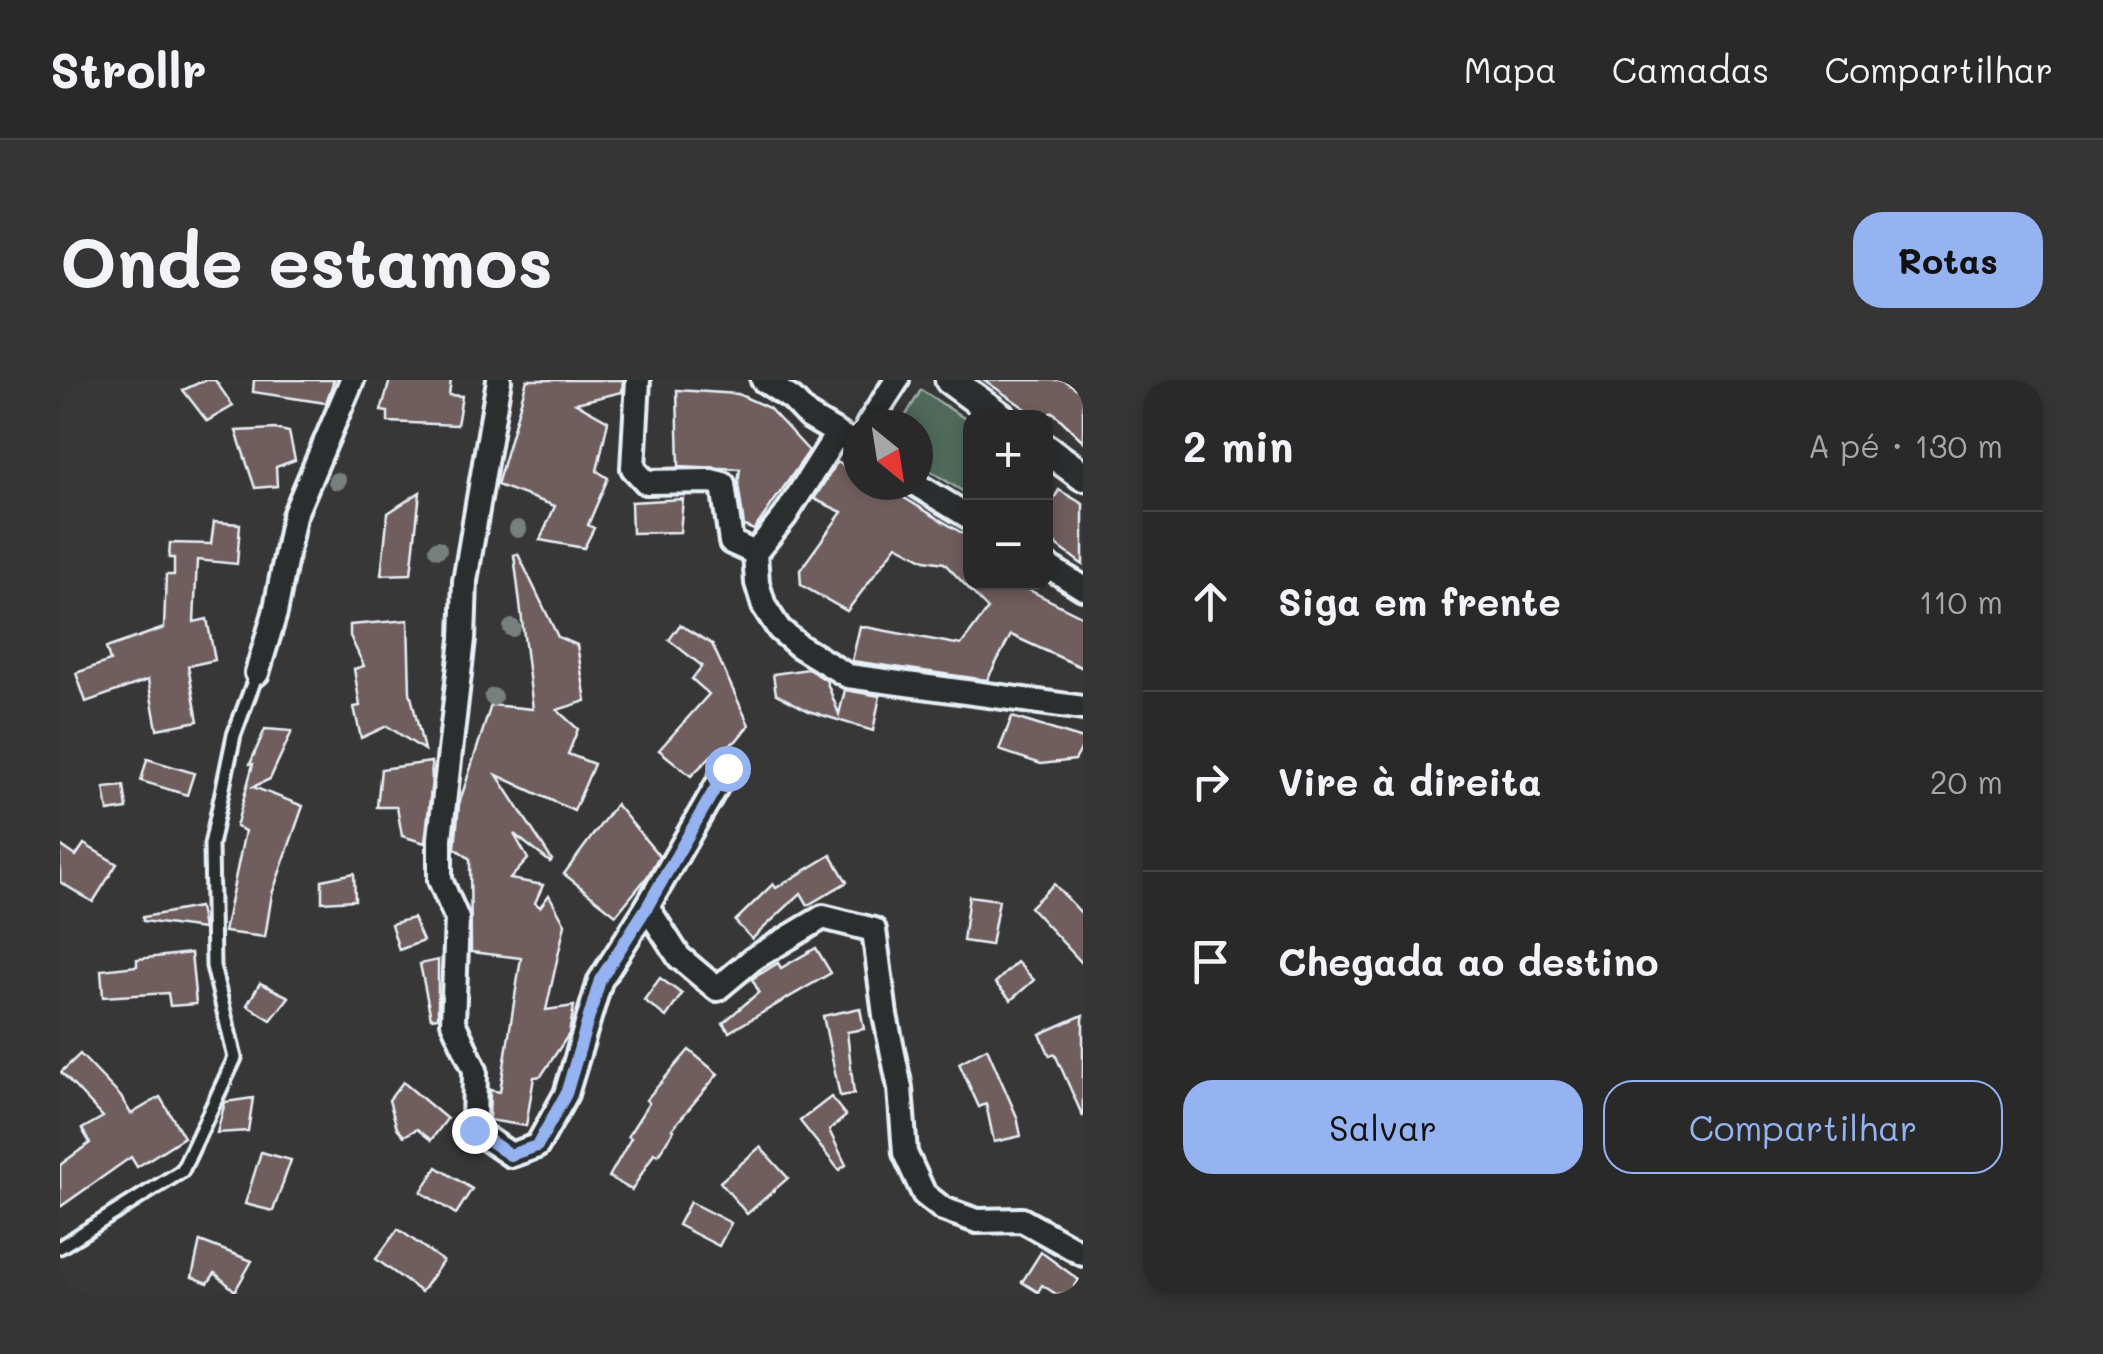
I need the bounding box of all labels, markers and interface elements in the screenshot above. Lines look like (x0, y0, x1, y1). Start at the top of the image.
text: Strollr (50, 38, 206, 100)
text: Mapa (1464, 46, 1557, 92)
text: Camadas (1612, 46, 1769, 92)
text: Compartilhar (1824, 46, 2053, 92)
button: Rotas (1853, 212, 2043, 308)
text: Onde estamos (60, 214, 553, 306)
north arrow (843, 410, 933, 500)
map controls (963, 410, 1053, 590)
button: + (963, 410, 1053, 500)
text: 2 min (1183, 418, 1293, 473)
text: A pé · 130 m (1808, 424, 2003, 466)
button: − (963, 500, 1053, 590)
icon: ahead (1183, 574, 1238, 629)
text: Siga em frente (1278, 576, 1561, 626)
text: 110 m (1919, 580, 2003, 622)
route start (705, 746, 751, 792)
icon: right (1183, 754, 1238, 809)
text: Vire à direita (1278, 756, 1542, 806)
text: 20 m (1930, 760, 2003, 802)
icon: arrive (1183, 934, 1238, 989)
text: Chegada ao destino (1278, 936, 1659, 986)
button: Salvar (1183, 1080, 1583, 1174)
button: Compartilhar (1603, 1080, 2003, 1174)
route end (452, 1108, 498, 1154)

